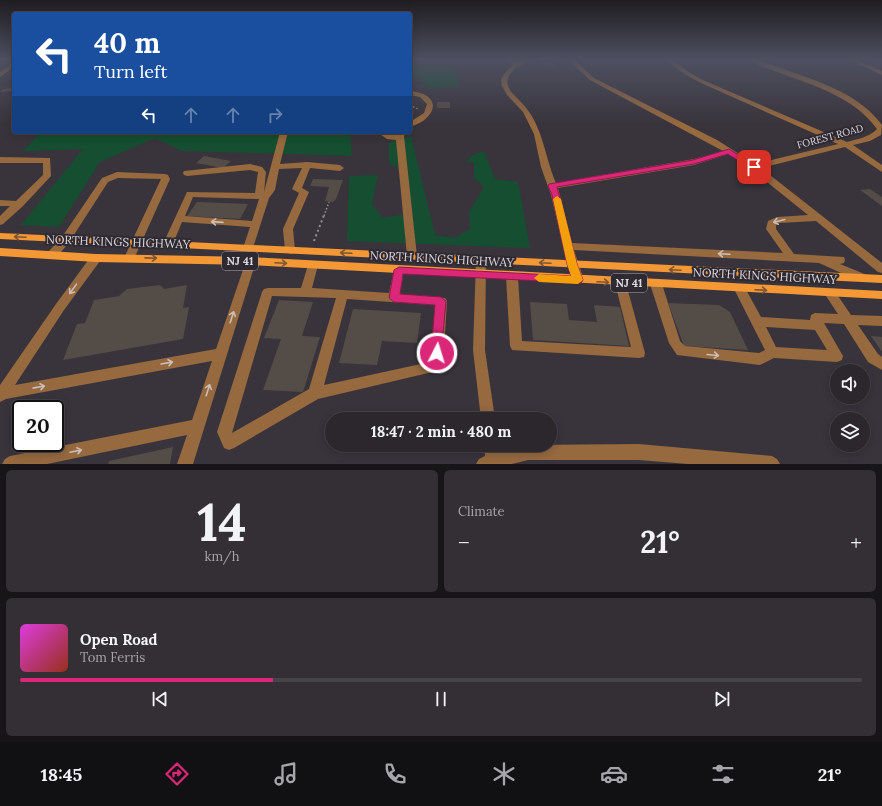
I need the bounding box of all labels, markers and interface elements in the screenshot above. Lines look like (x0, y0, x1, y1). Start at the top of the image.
text: 40 m (94, 25, 160, 61)
icon: left (28, 28, 80, 80)
text: Turn left (94, 60, 167, 83)
icon: left (138, 104, 160, 126)
icon: ahead (180, 104, 202, 126)
icon: ahead (222, 104, 244, 126)
icon: right (264, 104, 286, 126)
street label: FOREST ROAD (795, 121, 865, 152)
pin (737, 150, 771, 184)
icon: arrive (743, 156, 765, 178)
one-way arrow (773, 217, 786, 225)
one-way arrow (211, 218, 224, 225)
street label: NORTH KINGS HIGHWAY (46, 231, 191, 252)
one-way arrow (14, 233, 27, 240)
street label: NORTH KINGS HIGHWAY (369, 247, 515, 270)
one-way arrow (340, 249, 353, 257)
one-way arrow (718, 250, 731, 258)
road number: NJ 41 (222, 252, 258, 270)
one-way arrow (144, 254, 157, 262)
one-way arrow (274, 259, 287, 267)
one-way arrow (539, 259, 552, 267)
street label: NORTH KINGS HIGHWAY (692, 264, 838, 287)
one-way arrow (669, 266, 682, 273)
road number: NJ 41 (611, 274, 647, 292)
one-way arrow (596, 278, 609, 285)
one-way arrow (69, 283, 77, 294)
one-way arrow (754, 286, 767, 293)
one-way arrow (229, 310, 236, 323)
position arrow (416, 332, 458, 374)
one-way arrow (706, 351, 719, 358)
one-way arrow (160, 359, 173, 367)
map controls (830, 364, 870, 452)
button: sound (830, 364, 870, 404)
one-way arrow (32, 383, 45, 391)
one-way arrow (205, 384, 213, 396)
speed limit sign: 20 (12, 400, 64, 452)
button: layers (830, 412, 870, 452)
text: 18:47 · 2 min · 480 m (371, 422, 511, 441)
one-way arrow (69, 446, 82, 454)
text: 14 (197, 489, 247, 555)
text: Climate (458, 503, 505, 520)
text: 21° (640, 523, 680, 561)
text: − (458, 528, 470, 556)
text: + (850, 528, 862, 556)
text: km/h (204, 548, 240, 565)
text: Open Road (80, 630, 158, 649)
text: Tom Ferris (80, 649, 145, 666)
icon: previous (149, 688, 171, 710)
icon: pause (430, 688, 452, 710)
icon: next (711, 688, 733, 710)
icon: directions (163, 760, 191, 788)
icon: music (272, 760, 300, 788)
icon: phone (381, 760, 409, 788)
icon: climate (490, 760, 518, 788)
icon: car (600, 760, 628, 788)
icon: filters (709, 760, 737, 788)
text: 18:45 (41, 763, 82, 786)
text: 21° (818, 763, 841, 786)

